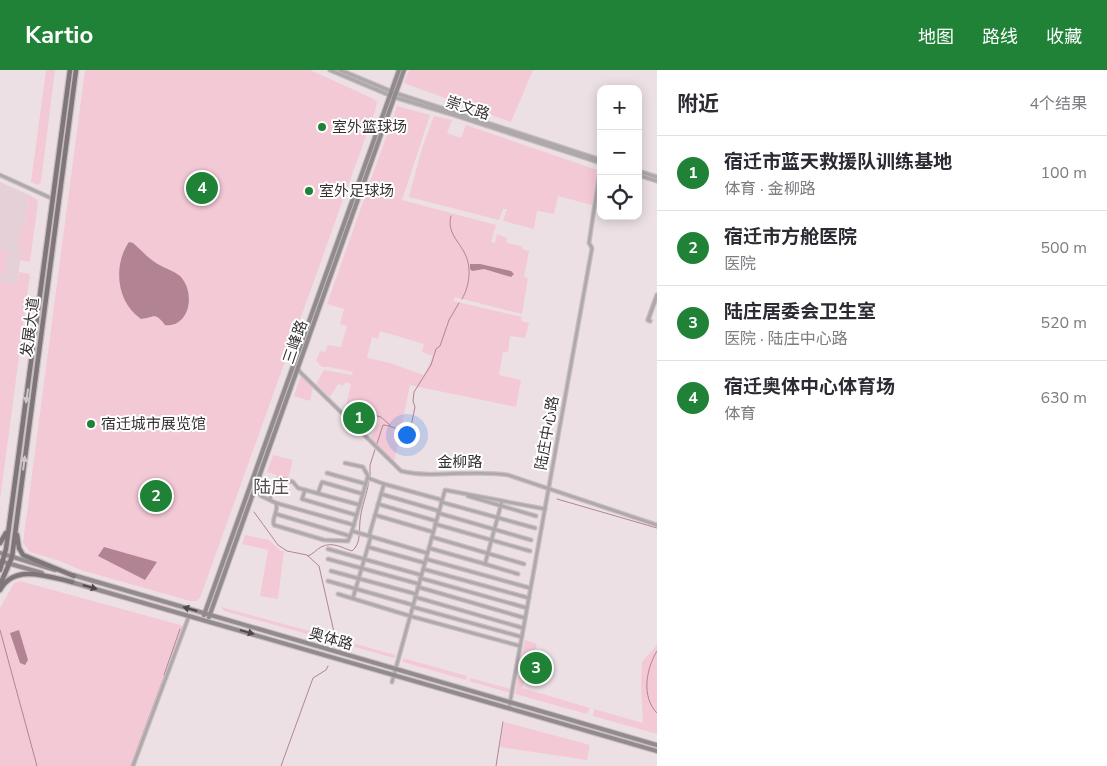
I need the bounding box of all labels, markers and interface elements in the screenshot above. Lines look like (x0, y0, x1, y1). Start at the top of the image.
text: Kartio (25, 19, 93, 51)
text: 地图 (918, 25, 954, 49)
text: 路线 (982, 25, 1018, 49)
text: 收藏 (1046, 25, 1082, 49)
map controls (597, 85, 642, 220)
button: + (597, 85, 642, 130)
text: 附近 (677, 90, 719, 118)
street label: 崇文路 (444, 92, 492, 124)
text: 4个结果 (1029, 93, 1087, 115)
place label: 室外篮球场 (332, 117, 407, 137)
marker: 室外篮球场 (316, 121, 328, 133)
button: − (597, 130, 642, 175)
text: 宿迁市蓝天救援队训练基地 (724, 149, 952, 175)
text: 1 (688, 162, 698, 184)
text: 100 m (1040, 162, 1087, 184)
pin: 4 (186, 169, 218, 207)
button: locate (597, 175, 642, 220)
text: 体育 · 金柳路 (724, 178, 816, 200)
place label: 室外足球场 (319, 181, 394, 201)
marker: 室外足球场 (303, 185, 315, 197)
text: 宿迁市方舱医院 (724, 224, 857, 250)
text: 2 (688, 237, 698, 259)
text: 500 m (1040, 237, 1087, 259)
text: 医院 (724, 253, 756, 275)
street label: 发展大道 (16, 296, 44, 358)
text: 陆庄居委会卫生室 (724, 299, 876, 325)
text: 3 (688, 312, 698, 334)
text: 520 m (1040, 312, 1087, 334)
street label: 三峰路 (278, 317, 312, 367)
text: 医院 · 陆庄中心路 (724, 328, 848, 350)
text: 宿迁奥体中心体育场 (724, 374, 895, 400)
text: 4 (688, 387, 698, 409)
text: 630 m (1040, 387, 1087, 409)
one-way arrow (23, 388, 31, 404)
street label: 陆庄中心路 (531, 394, 563, 472)
pin: 1 (343, 399, 375, 437)
text: 体育 (724, 403, 756, 425)
place label: 宿迁城市展览馆 (101, 414, 206, 434)
marker: 宿迁城市展览馆 (85, 418, 97, 430)
your location (394, 422, 420, 448)
street label: 金柳路 (437, 452, 483, 472)
one-way arrow (21, 455, 29, 471)
district label: 陆庄 (253, 475, 289, 499)
pin: 2 (140, 477, 172, 515)
one-way arrow (83, 584, 98, 592)
one-way arrow (182, 605, 197, 613)
street label: 奥体路 (307, 623, 355, 655)
one-way arrow (239, 629, 254, 637)
pin: 3 (520, 649, 552, 687)

